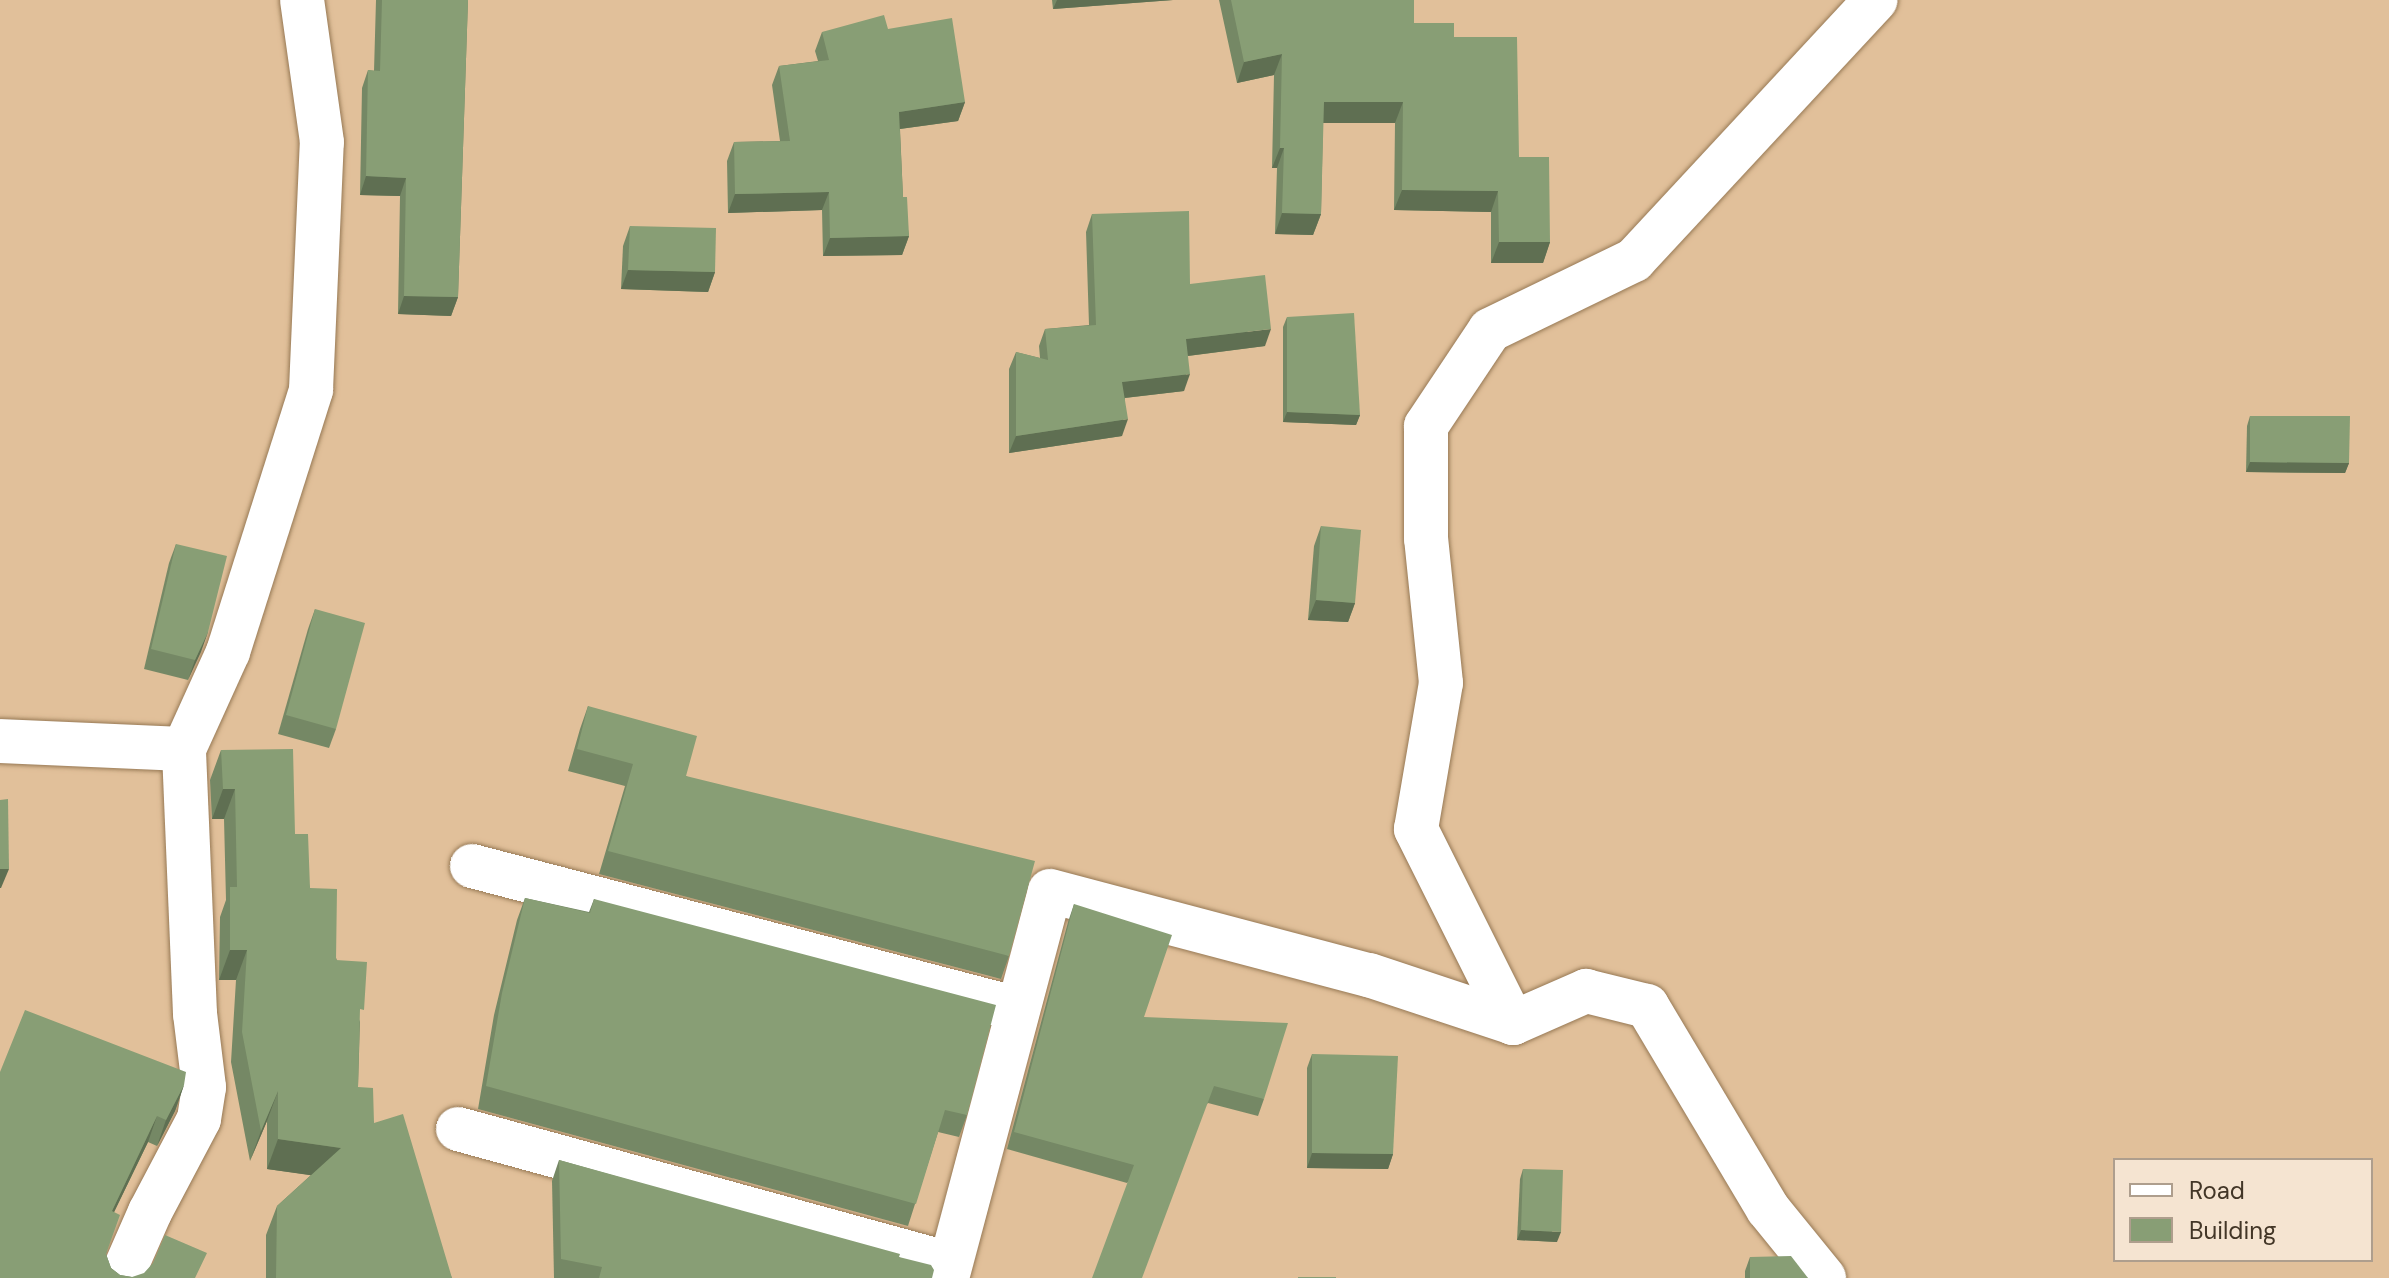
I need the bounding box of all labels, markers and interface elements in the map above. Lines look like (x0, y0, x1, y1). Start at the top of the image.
legend (2113, 1158, 2373, 1262)
text: Road (2189, 1175, 2245, 1206)
text: Building (2189, 1215, 2276, 1246)

